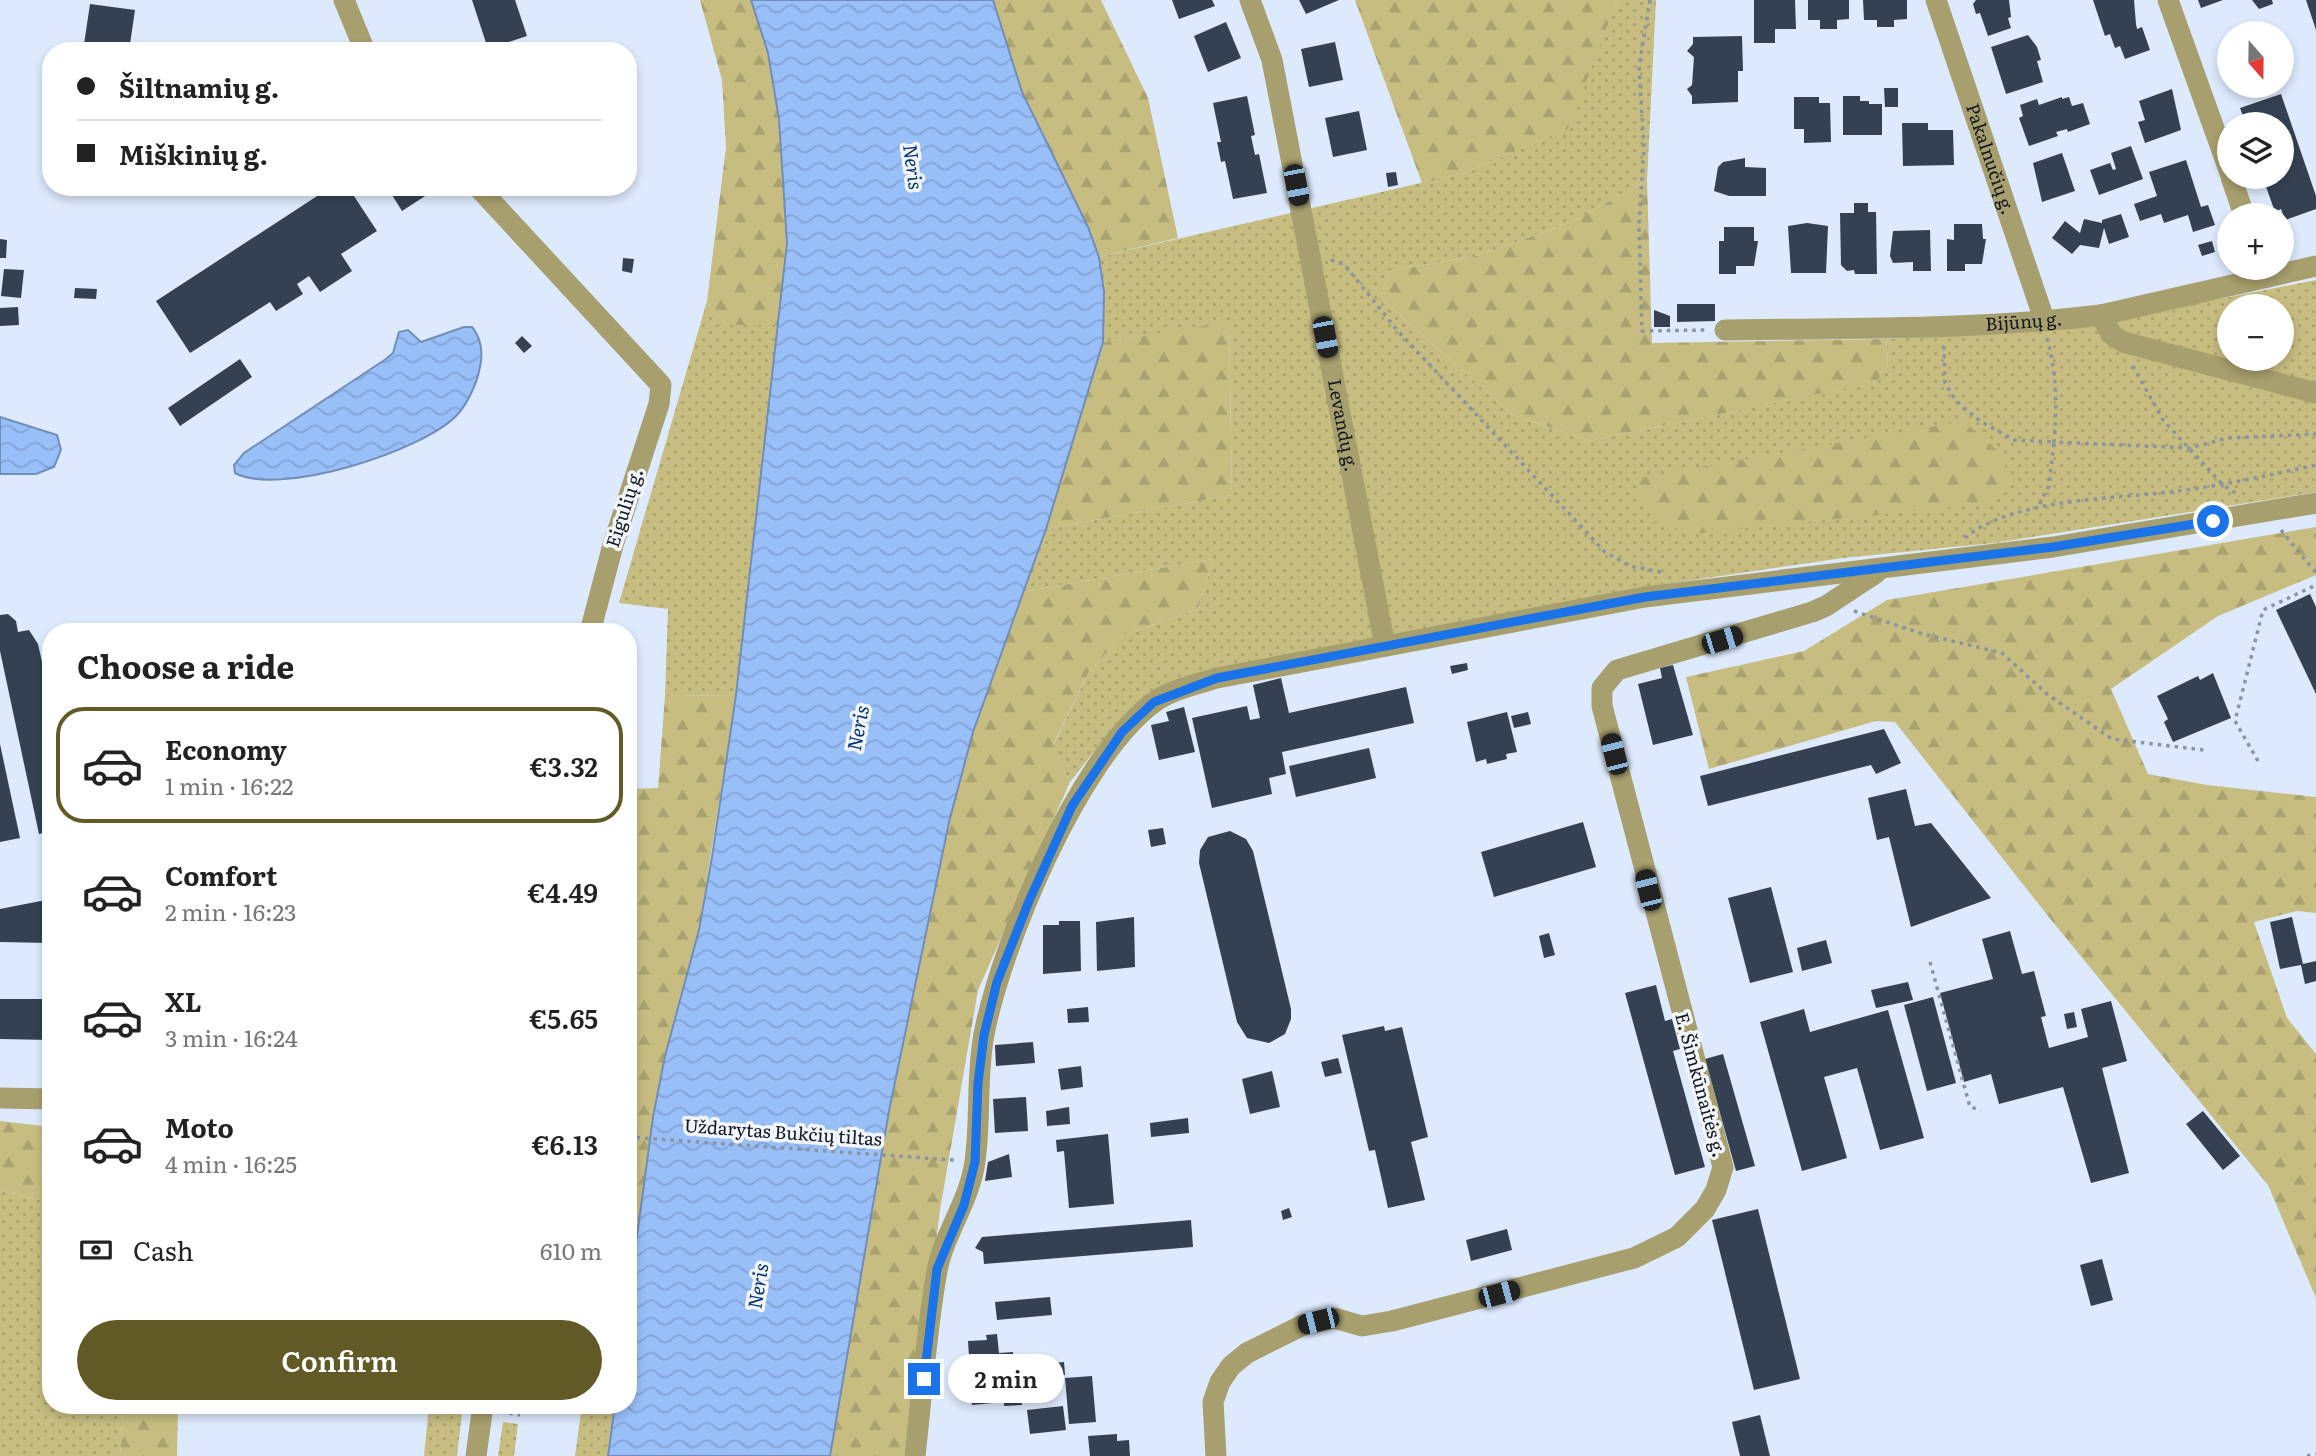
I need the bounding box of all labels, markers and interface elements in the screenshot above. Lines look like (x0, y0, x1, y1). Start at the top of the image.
north arrow (2217, 21, 2294, 98)
map controls (2217, 21, 2294, 371)
text: Šiltnamių g. (119, 67, 279, 106)
street label: Pakalnučių g. (1960, 99, 2023, 218)
button: layers (2217, 112, 2294, 189)
text: Miškinių g. (119, 134, 268, 173)
water label: Neris (897, 142, 931, 191)
car (1282, 162, 1311, 208)
button: + (2217, 203, 2294, 280)
button: − (2217, 294, 2294, 371)
street label: Bijūnų g. (1985, 304, 2063, 337)
car (1311, 314, 1340, 360)
street label: Levandų g. (1322, 376, 1366, 474)
street label: Eigulių g. (598, 465, 649, 551)
route start (2197, 505, 2229, 537)
car (1699, 624, 1746, 656)
text: Choose a ride (77, 641, 294, 689)
water label: Neris (839, 703, 875, 753)
text: Economy (165, 729, 287, 768)
car (1599, 731, 1630, 777)
icon: car (81, 734, 144, 797)
text: €3.32 (530, 746, 598, 785)
text: 1 min · 16:22 (165, 768, 293, 802)
text: Comfort (165, 855, 277, 894)
icon: car (81, 860, 144, 923)
car (1633, 867, 1664, 913)
text: €4.49 (528, 872, 598, 911)
text: 2 min · 16:23 (165, 894, 297, 928)
text: XL (165, 981, 202, 1020)
icon: car (81, 986, 144, 1049)
text: €5.65 (529, 998, 598, 1037)
street label: E. Šimkūnaitės g. (1669, 1009, 1734, 1160)
text: 3 min · 16:24 (165, 1020, 298, 1054)
text: Moto (165, 1107, 234, 1146)
street label: Uždarytas Bukčių tiltas (683, 1111, 883, 1152)
icon: car (81, 1112, 144, 1175)
text: €6.13 (532, 1124, 598, 1163)
text: 4 min · 16:25 (165, 1146, 297, 1180)
text: Cash (133, 1230, 194, 1269)
icon: cash (77, 1231, 115, 1269)
text: 610 m (540, 1233, 602, 1267)
water label: Neris (740, 1261, 774, 1311)
car (1476, 1278, 1523, 1310)
car (1296, 1306, 1341, 1336)
button: Confirm (77, 1320, 602, 1400)
callout: 2 min (948, 1354, 1064, 1404)
text: 2 min (974, 1361, 1038, 1395)
route end (908, 1363, 940, 1395)

